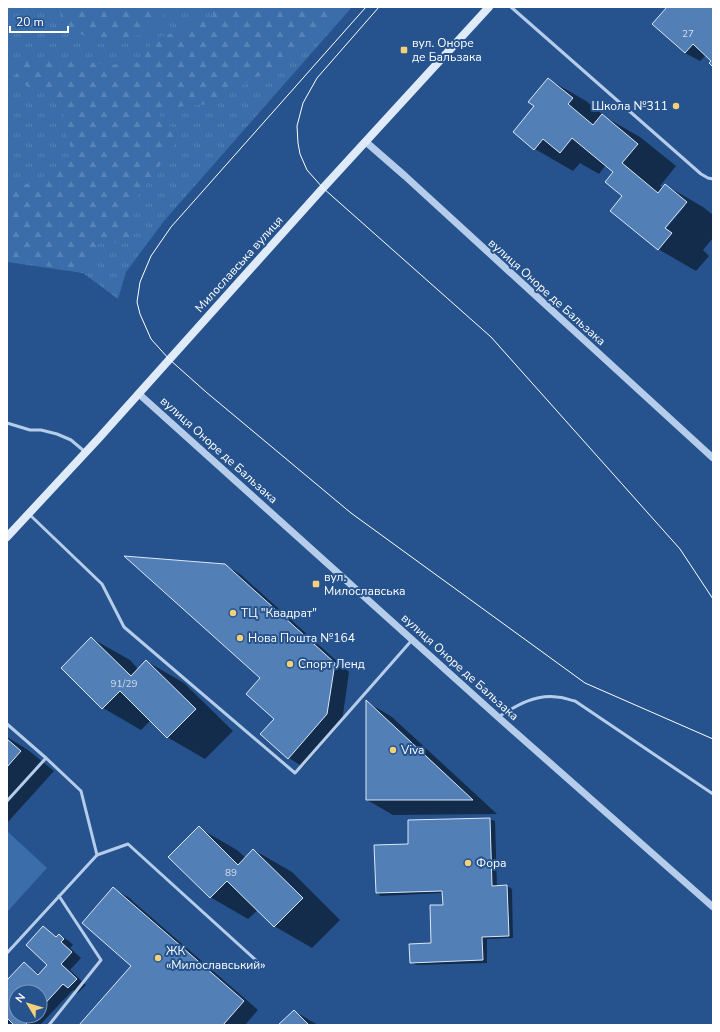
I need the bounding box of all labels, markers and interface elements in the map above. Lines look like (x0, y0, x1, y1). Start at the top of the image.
scale bar (10, 8, 68, 34)
text: 20 m (16, 14, 44, 30)
house number: 27 (682, 27, 694, 41)
place label: вул. Оноре де Бальзака (412, 35, 482, 65)
marker: вул. Оноре де Бальзака (399, 45, 409, 55)
place label: Школа №311 (591, 98, 668, 114)
marker: Школа №311 (671, 101, 681, 111)
street label: Милославська вулиця (191, 212, 287, 316)
street label: вулиця Оноре де Бальзака (485, 235, 609, 349)
street label: вулиця Оноре де Бальзака (157, 393, 281, 507)
place label: вул. Милославська (324, 569, 405, 599)
marker: вул. Милославська (311, 579, 321, 589)
place label: ТЦ "Квадрат" (241, 605, 317, 621)
marker: ТЦ "Квадрат" (228, 608, 238, 618)
street label: вулиця Оноре де Бальзака (398, 610, 522, 724)
place label: Нова Пошта №164 (248, 630, 355, 646)
marker: Нова Пошта №164 (235, 633, 245, 643)
place label: Спорт Ленд (298, 656, 365, 672)
marker: Спорт Ленд (285, 659, 295, 669)
house number: 91/29 (111, 677, 137, 691)
place label: Viva (400, 742, 424, 758)
marker: Viva (388, 745, 398, 755)
place label: Фора (476, 855, 507, 871)
marker: Фора (463, 858, 473, 868)
house number: 89 (225, 866, 237, 880)
place label: ЖК «Милославський» (166, 943, 266, 973)
marker: ЖК «Милославський» (153, 953, 163, 963)
north arrow (8, 984, 48, 1024)
text: N (12, 990, 29, 1006)

